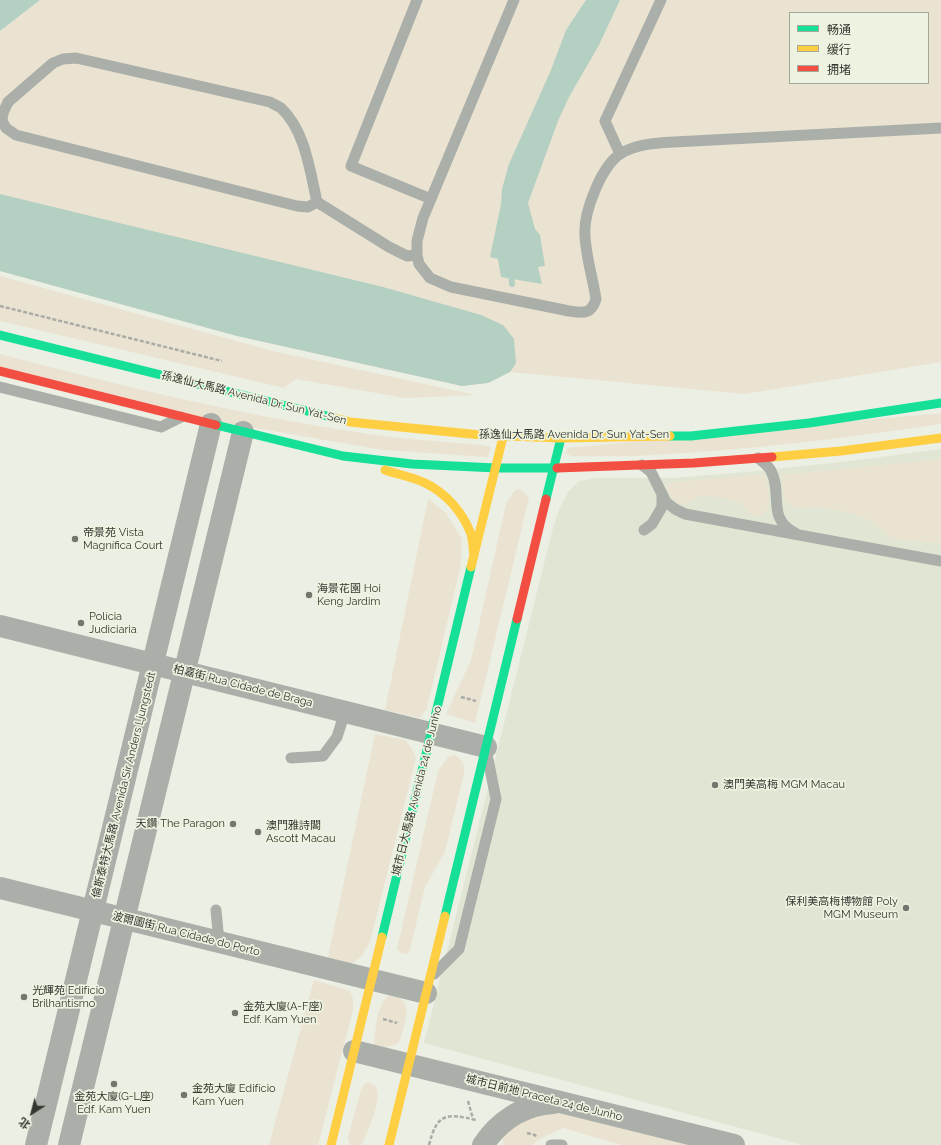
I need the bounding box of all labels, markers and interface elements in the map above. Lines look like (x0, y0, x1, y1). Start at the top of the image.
legend (789, 12, 929, 84)
text: 畅通 (827, 23, 851, 37)
text: 缓行 (827, 43, 851, 57)
text: 拥堵 (827, 63, 851, 77)
street label: 孫逸仙大馬路 Avenida Dr. Sun Yat-Sen (160, 369, 348, 427)
street label: 孫逸仙大馬路 Avenida Dr. Sun Yat-Sen (479, 428, 669, 442)
place label: 帝景苑 Vista Magnífica Court (83, 526, 163, 552)
marker: 帝景苑 Vista Magnífica Court (70, 534, 80, 544)
place label: 海景花園 Hoi Keng Jardim (317, 582, 381, 608)
marker: 海景花園 Hoi Keng Jardim (304, 590, 314, 600)
place label: Polícia Judiciaria (89, 610, 137, 636)
marker: Polícia Judiciaria (76, 618, 86, 628)
street label: 柏嘉街 Rua Cidade de Braga (172, 662, 314, 710)
street label: 倫斯泰特大馬路 Avenida Sir Anders Ljungstedt (89, 670, 159, 900)
street label: 城市日大馬路 Avenida 24 de Junho (390, 705, 444, 877)
place label: 澳門美高梅 MGM Macau (723, 778, 845, 792)
marker: 澳門美高梅 MGM Macau (710, 780, 720, 790)
place label: 天鑽 The Paragon (135, 817, 225, 831)
marker: 天鑽 The Paragon (228, 819, 238, 829)
place label: 澳門雅詩閣 Ascott Macau (266, 819, 335, 845)
marker: 澳門雅詩閣 Ascott Macau (253, 827, 263, 837)
place label: 保利美高梅博物館 Poly MGM Museum (785, 895, 898, 921)
marker: 保利美高梅博物館 Poly MGM Museum (901, 903, 911, 913)
street label: 波爾圖街 Rua Cidade do Porto (111, 909, 261, 959)
place label: 光輝苑 Edifício Brilhantismo (32, 984, 105, 1010)
marker: 光輝苑 Edifício Brilhantismo (19, 992, 29, 1002)
place label: 金苑大廈(A-F座) Edf. Kam Yuen (243, 1000, 322, 1026)
marker: 金苑大廈(A-F座) Edf. Kam Yuen (230, 1008, 240, 1018)
street label: 城市日前地 Praceta 24 de Junho (464, 1072, 624, 1124)
marker: 金苑大廈(G-L座) Edf. Kam Yuen (109, 1079, 119, 1089)
place label: 金苑大廈 Edifício Kam Yuen (192, 1082, 276, 1108)
place label: 金苑大廈(G-L座) Edf. Kam Yuen (74, 1090, 154, 1116)
marker: 金苑大廈 Edifício Kam Yuen (179, 1090, 189, 1100)
north arrow (12, 1093, 52, 1133)
text: 北 (16, 1115, 33, 1132)

